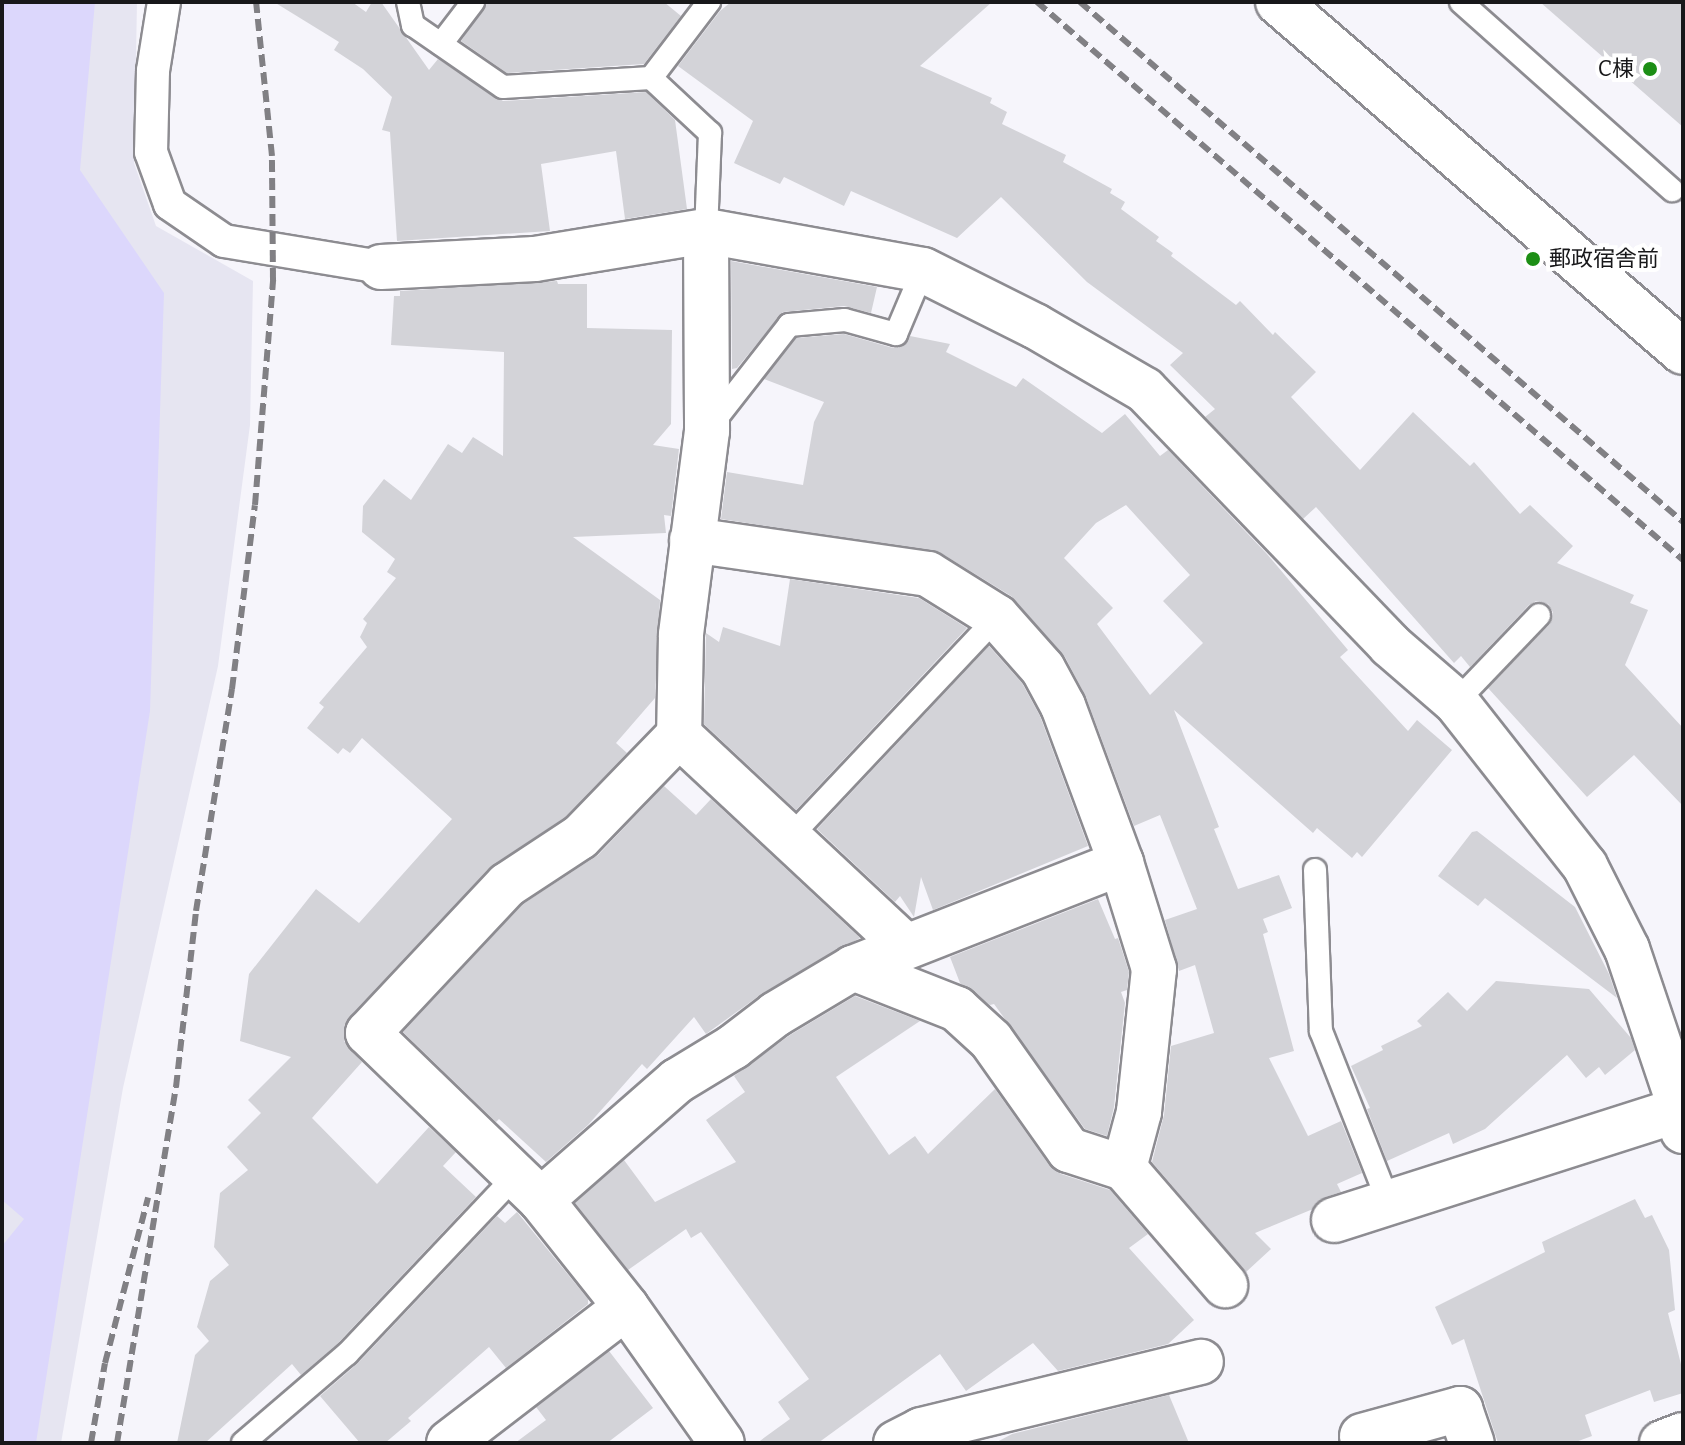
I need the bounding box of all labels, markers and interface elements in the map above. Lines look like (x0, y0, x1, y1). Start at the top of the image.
place label: C棟 (1598, 56, 1634, 82)
marker: C棟 (1641, 60, 1659, 78)
place label: 郵政宿舎前 (1549, 246, 1659, 272)
marker: 郵政宿舎前 (1524, 250, 1542, 268)

